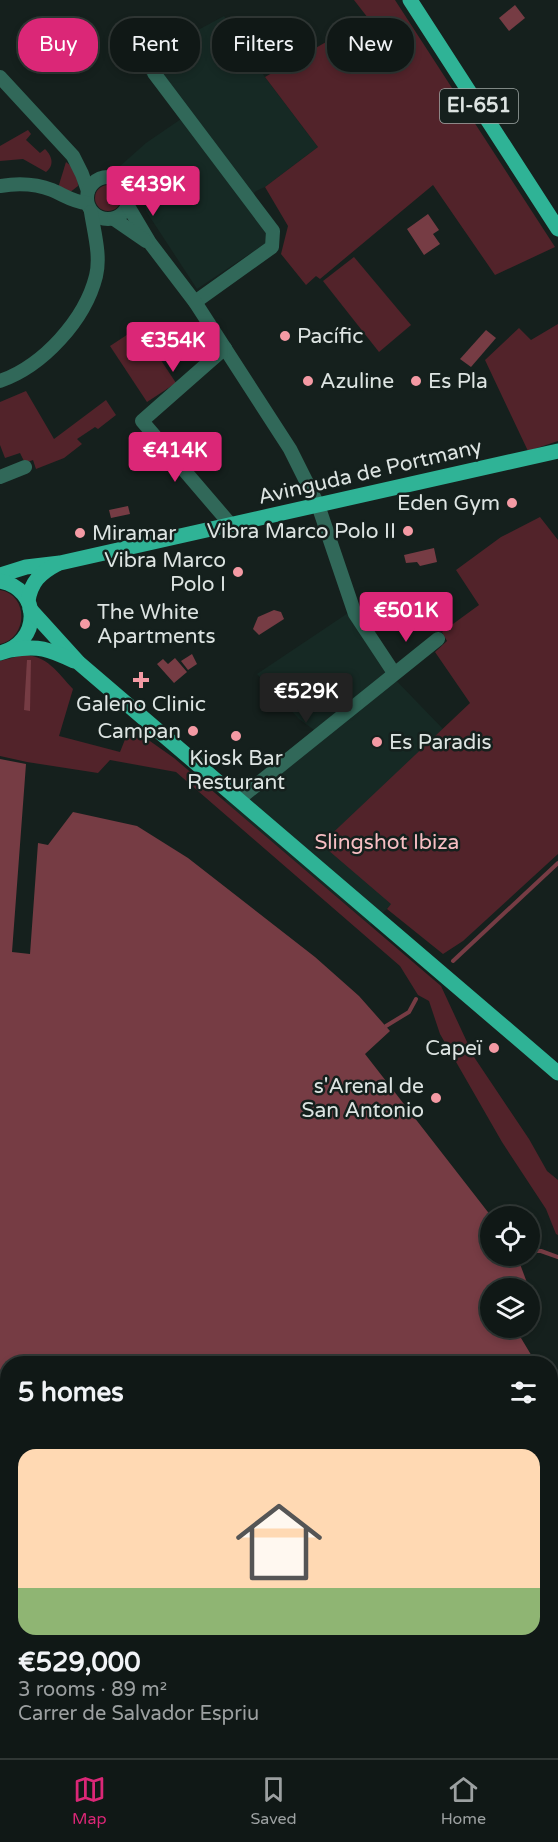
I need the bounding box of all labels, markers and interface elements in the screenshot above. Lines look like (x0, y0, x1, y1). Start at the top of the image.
chip: Buy (18, 18, 98, 72)
chip: Rent (110, 18, 200, 72)
chip: Filters (212, 18, 315, 72)
chip: New (327, 18, 414, 72)
road number: EI-651 (440, 89, 518, 123)
pin: €439K (111, 166, 195, 217)
text: €439K (121, 173, 185, 197)
pin: €354K (131, 322, 215, 373)
place label: Pacífic (297, 324, 363, 349)
text: €354K (141, 329, 205, 353)
marker: Pacífic (278, 329, 292, 343)
place label: Azuline (320, 369, 394, 394)
place label: Es Pla (428, 369, 488, 394)
marker: Azuline (301, 374, 315, 388)
marker: Es Pla (409, 374, 423, 388)
pin: €414K (133, 432, 217, 483)
street label: Avinguda de Portmany (256, 434, 484, 510)
text: €414K (143, 439, 207, 463)
place label: Eden Gym (397, 491, 500, 516)
marker: Eden Gym (505, 496, 519, 510)
place label: Vibra Marco Polo II (207, 519, 396, 544)
place label: Miramar (92, 521, 176, 546)
marker: Vibra Marco Polo II (401, 524, 415, 538)
marker: Miramar (73, 526, 87, 540)
place label: Vibra Marco Polo I (104, 548, 226, 597)
marker: Vibra Marco Polo I (231, 565, 245, 579)
pin: €501K (364, 592, 448, 643)
text: €501K (374, 599, 438, 623)
place label: The White Apartments (97, 600, 215, 649)
marker: The White Apartments (78, 617, 92, 631)
marker: Galeno Clinic (132, 671, 150, 689)
pin: €529K (264, 673, 348, 724)
text: €529K (274, 680, 338, 704)
place label: Galeno Clinic (76, 692, 206, 717)
place label: Campan (97, 719, 181, 744)
marker: Campan (186, 724, 200, 738)
marker: Kiosk Bar Resturant (229, 729, 243, 743)
place label: Es Paradis (389, 730, 492, 755)
marker: Es Paradis (370, 735, 384, 749)
place label: Kiosk Bar Resturant (187, 746, 285, 795)
park label: Slingshot Ibiza (315, 830, 459, 855)
place label: Capeï (425, 1036, 483, 1061)
marker: Capeï (487, 1041, 501, 1055)
place label: s'Arenal de San Antonio (302, 1074, 424, 1123)
marker: s'Arenal de San Antonio (429, 1091, 443, 1105)
map controls (480, 1206, 540, 1338)
button: locate (480, 1206, 540, 1266)
button: layers (480, 1278, 540, 1338)
icon: filters (507, 1376, 540, 1409)
text: 5 homes (18, 1377, 124, 1408)
icon: home (225, 1488, 333, 1596)
text: €529,000 (18, 1647, 140, 1678)
text: 3 rooms · 89 m² (18, 1678, 167, 1702)
text: Carrer de Salvador Espriu (18, 1702, 259, 1726)
tab: Map (72, 1773, 107, 1829)
tab: Saved (250, 1773, 297, 1829)
tab: Home (441, 1773, 486, 1829)

